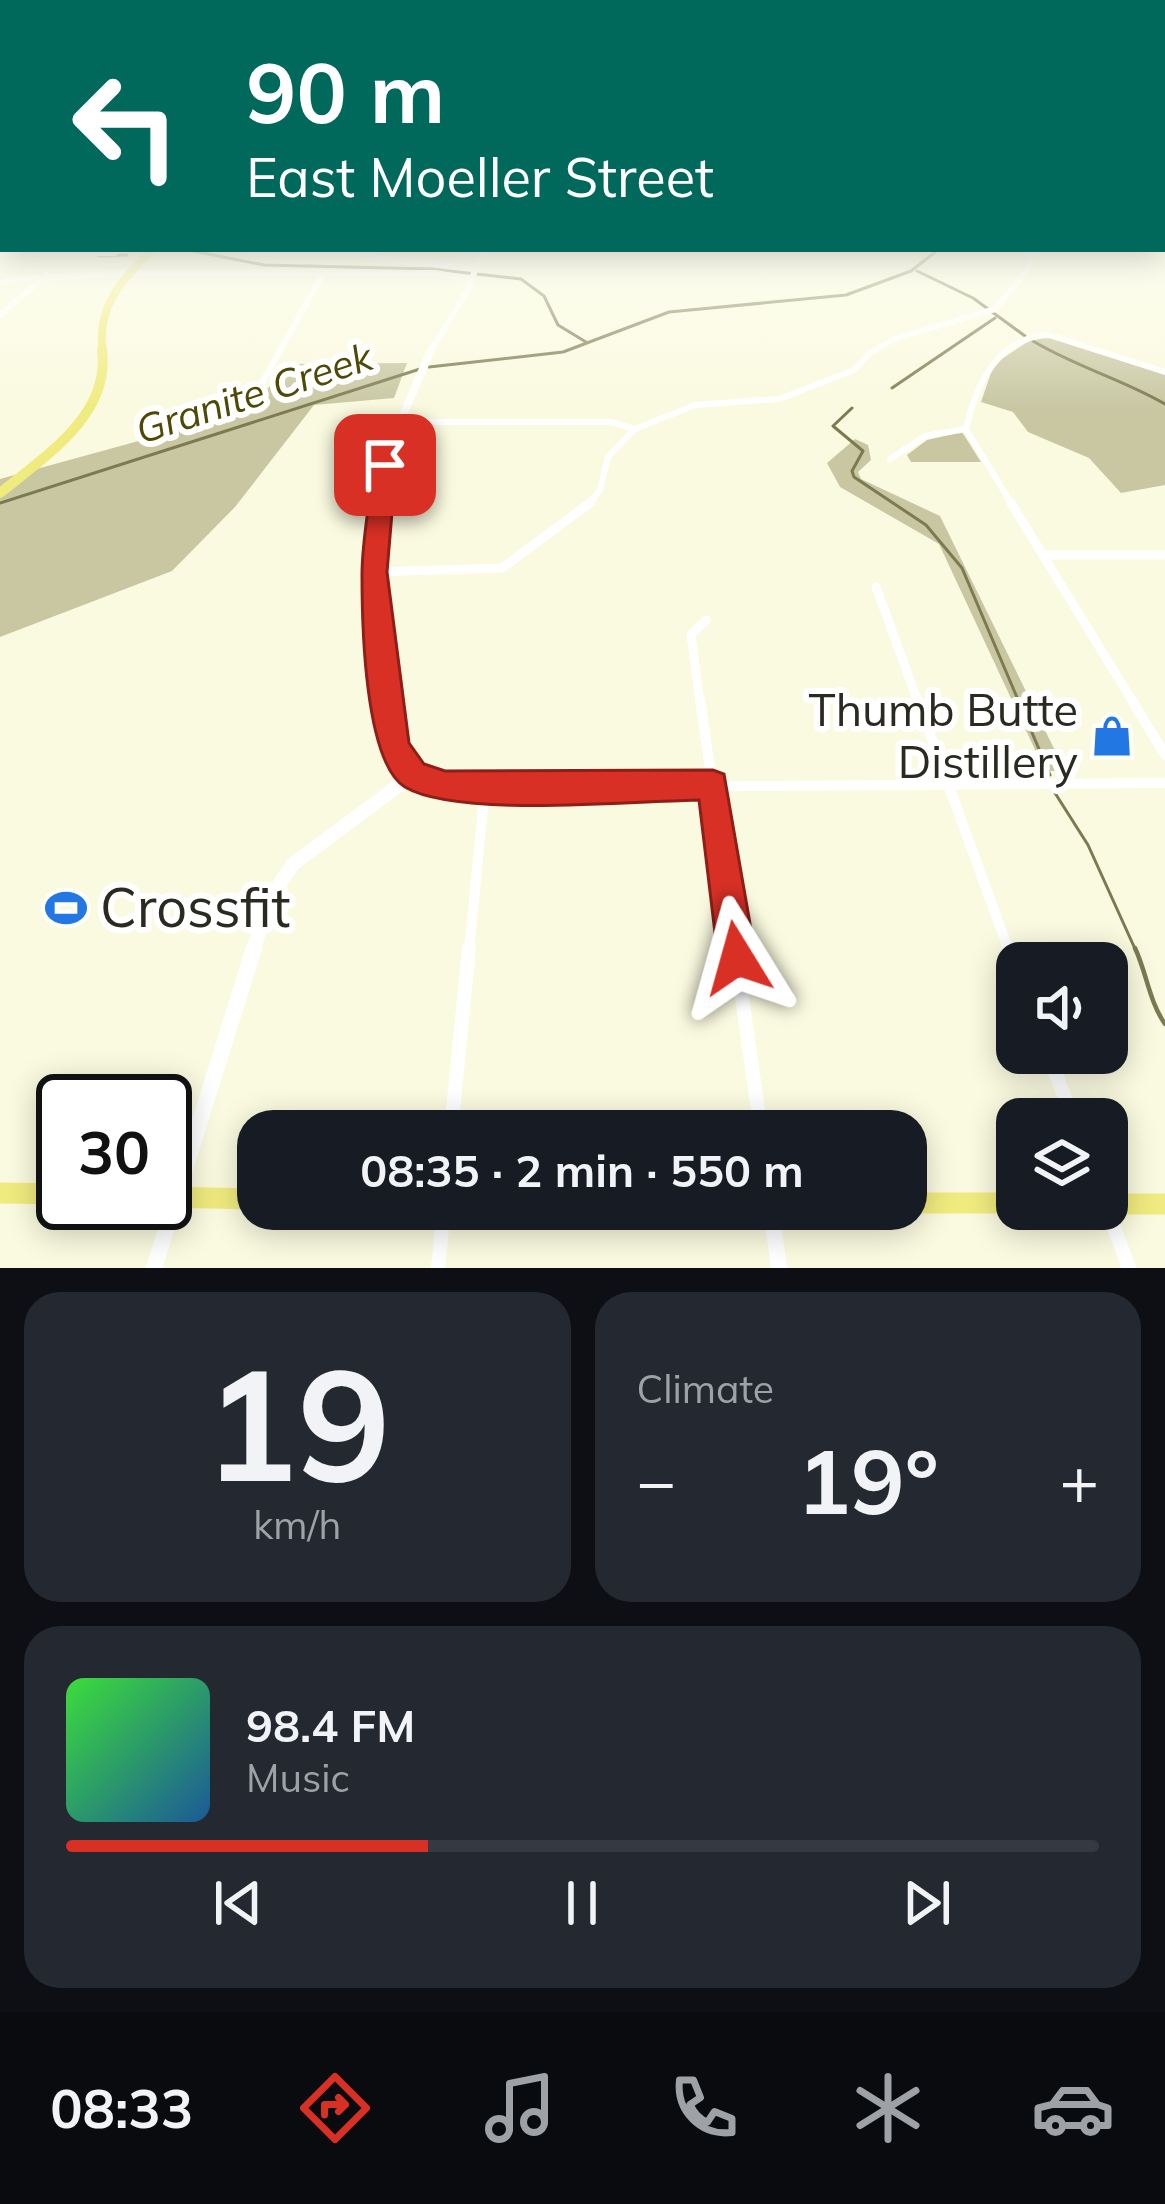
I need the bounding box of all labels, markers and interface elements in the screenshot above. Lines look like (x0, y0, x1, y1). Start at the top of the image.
text: 90 m (246, 39, 445, 144)
icon: left (48, 48, 204, 204)
text: East Moeller Street (246, 143, 714, 211)
water label: Granite Creek (129, 331, 379, 454)
pin (334, 414, 436, 516)
icon: arrive (352, 432, 418, 498)
place label: Thumb Butte Distillery (809, 681, 1078, 789)
shop icon: Thumb Butte Distillery (1089, 713, 1135, 759)
place label: Crossfit (100, 873, 291, 941)
sports icon: Crossfit (43, 885, 89, 931)
position arrow (674, 895, 800, 1021)
map controls (996, 942, 1128, 1230)
button: sound (996, 942, 1128, 1074)
speed limit sign: 30 (36, 1074, 192, 1230)
button: layers (996, 1098, 1128, 1230)
text: 08:35 · 2 min · 550 m (360, 1142, 804, 1198)
text: 19 (204, 1324, 391, 1520)
text: Climate (637, 1364, 774, 1413)
text: 19° (797, 1424, 939, 1537)
text: − (637, 1439, 676, 1522)
text: + (1059, 1439, 1099, 1522)
text: km/h (253, 1500, 341, 1549)
text: 98.4 FM (246, 1697, 415, 1753)
text: Music (246, 1753, 350, 1802)
icon: previous (205, 1870, 271, 1936)
icon: pause (549, 1870, 615, 1936)
icon: next (894, 1870, 960, 1936)
icon: directions (293, 2066, 377, 2150)
icon: music (478, 2066, 562, 2150)
icon: phone (662, 2066, 746, 2150)
icon: climate (846, 2066, 930, 2150)
icon: car (1031, 2066, 1115, 2150)
text: 08:33 (50, 2074, 193, 2142)

